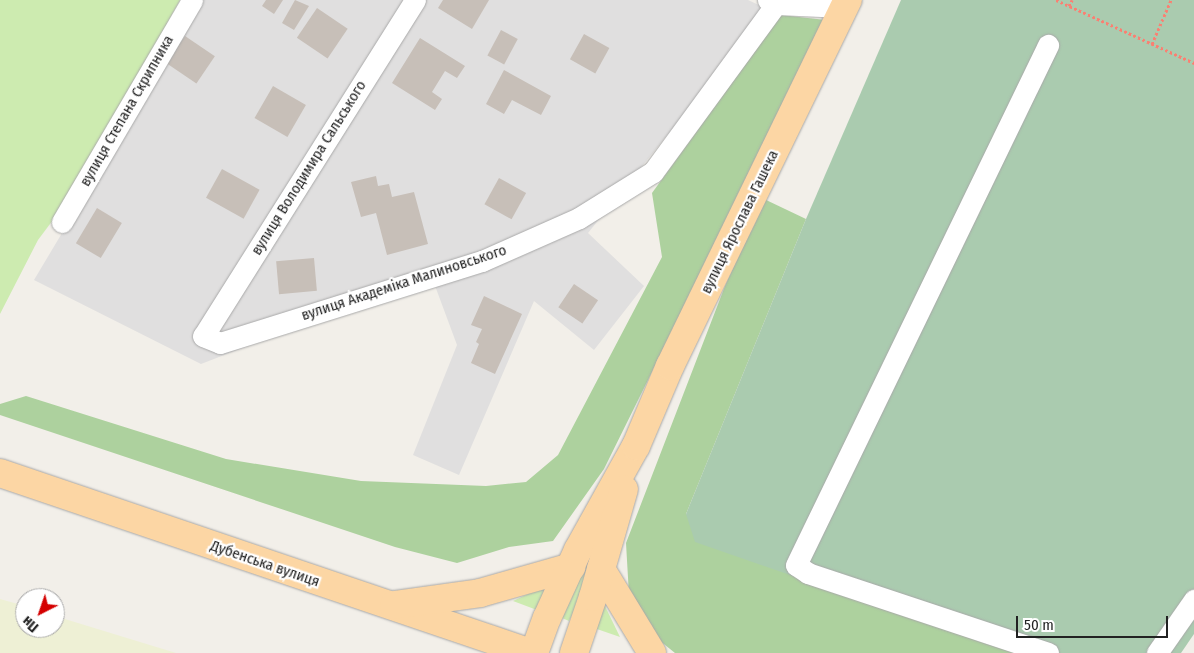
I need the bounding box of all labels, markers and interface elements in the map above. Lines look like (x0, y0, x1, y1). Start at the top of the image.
street label: вулиця Степана Скрипника (76, 32, 178, 190)
street label: вулиця Володимира Сальського (248, 77, 370, 259)
street label: вулиця Ярослава Гашека (697, 147, 783, 297)
street label: вулиця Академіка Малиновського (299, 241, 509, 325)
street label: Дубенська вулиця (208, 537, 322, 591)
north arrow (15, 588, 65, 638)
scale bar (1019, 606, 1172, 638)
text: Пн (19, 612, 42, 636)
text: 50 m (1024, 616, 1054, 634)

